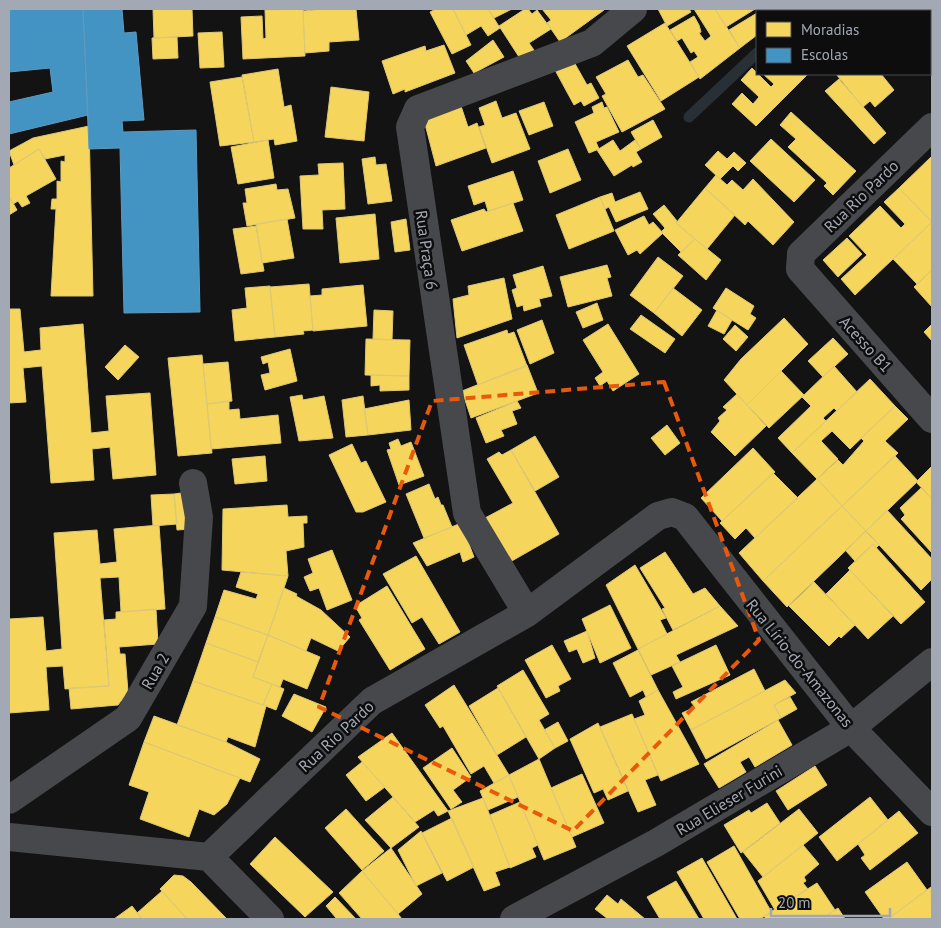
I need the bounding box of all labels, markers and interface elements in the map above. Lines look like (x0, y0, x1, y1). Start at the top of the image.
legend (756, 10, 931, 75)
text: Moradias (801, 20, 859, 39)
text: Escolas (801, 45, 848, 64)
street label: Rua Rio Pardo (820, 156, 902, 236)
street label: Rua Praça 6 (412, 209, 442, 291)
street label: Acesso B1 (836, 312, 896, 376)
street label: Rua Lírio-do-Amazonas (742, 595, 858, 731)
street label: Rua 2 (137, 649, 173, 693)
street label: Rua Rio Pardo (294, 696, 378, 776)
street label: Rua Elieser Furini (672, 760, 786, 840)
scale bar (771, 886, 890, 918)
text: 20 m (778, 893, 811, 912)

